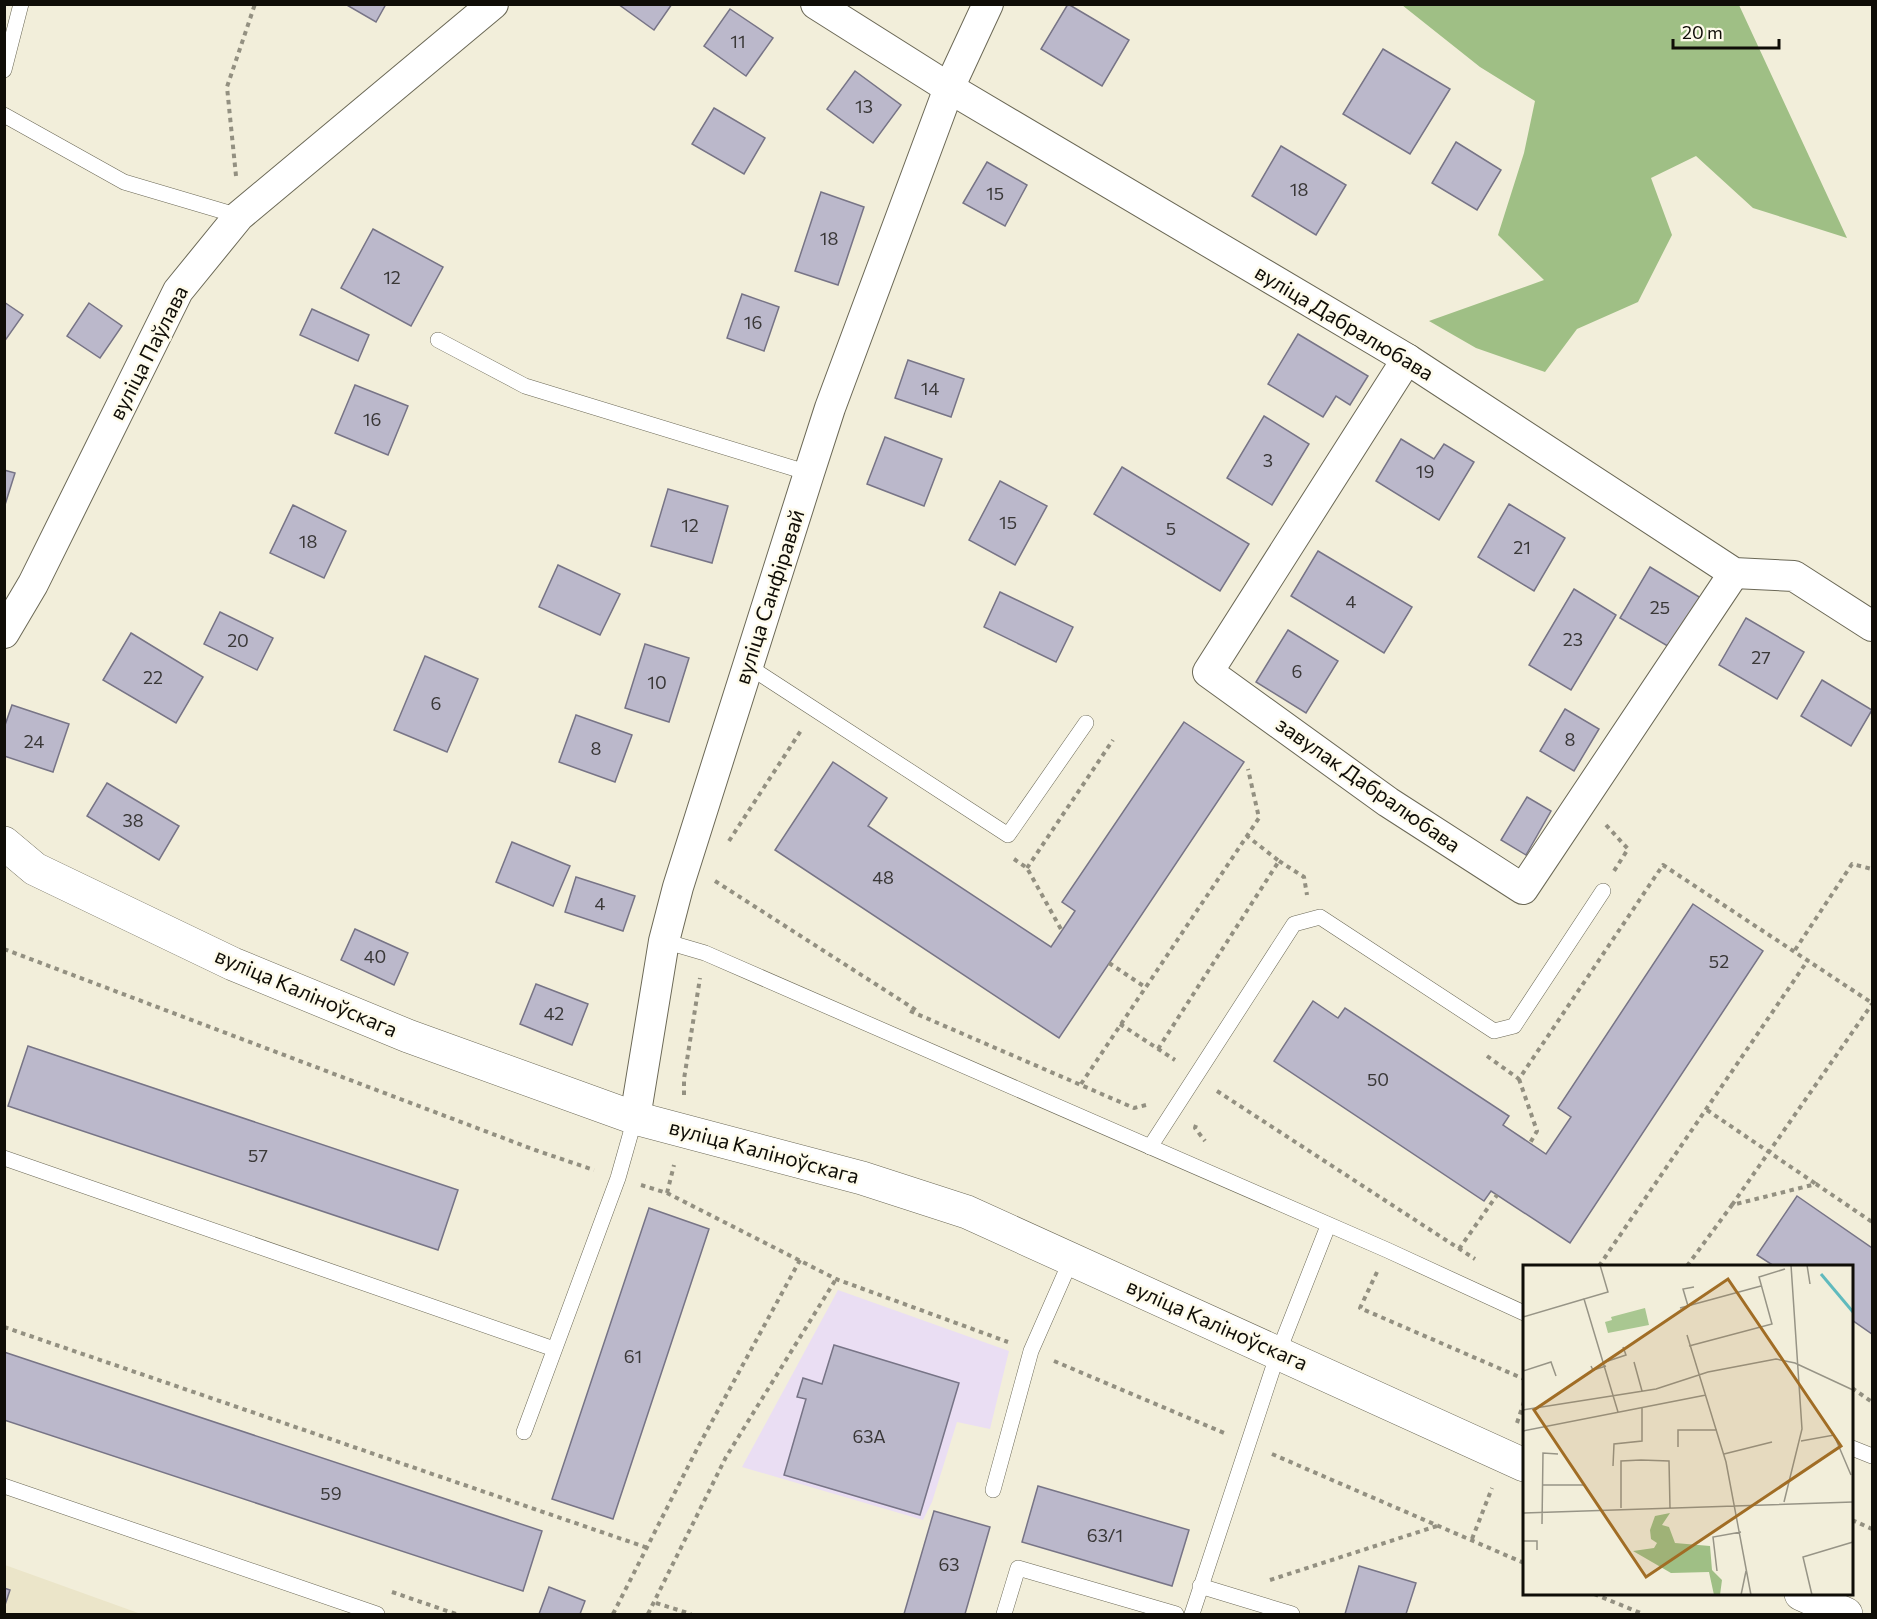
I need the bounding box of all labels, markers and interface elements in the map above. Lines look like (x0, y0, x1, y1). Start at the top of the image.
scale bar (1673, 12, 1780, 50)
text: 20 m (1682, 21, 1723, 43)
house number: 11 (730, 30, 746, 52)
house number: 13 (855, 95, 873, 117)
house number: 18 (1290, 178, 1308, 200)
house number: 15 (986, 182, 1004, 204)
house number: 18 (820, 227, 838, 249)
street label: вуліца Дабралюбава (1251, 258, 1439, 385)
house number: 12 (383, 266, 401, 288)
street label: вуліца Паўлава (103, 281, 192, 424)
house number: 16 (744, 311, 762, 333)
house number: 14 (921, 377, 939, 399)
house number: 16 (363, 408, 381, 430)
house number: 3 (1263, 449, 1273, 471)
house number: 19 (1416, 460, 1434, 482)
street label: вуліца Санфіравай (729, 506, 809, 687)
house number: 15 (999, 511, 1017, 533)
house number: 12 (681, 514, 699, 536)
house number: 5 (1166, 517, 1176, 539)
house number: 18 (299, 530, 317, 552)
house number: 21 (1513, 536, 1531, 558)
house number: 4 (1346, 590, 1357, 612)
house number: 25 (1650, 596, 1670, 618)
house number: 23 (1563, 628, 1583, 650)
house number: 20 (227, 629, 249, 651)
house number: 27 (1751, 646, 1771, 668)
house number: 6 (1292, 660, 1302, 682)
house number: 22 (143, 666, 163, 688)
house number: 10 (647, 671, 667, 693)
house number: 6 (431, 692, 441, 714)
street label: завулак Дабралюбава (1272, 711, 1466, 857)
house number: 8 (1565, 728, 1576, 750)
house number: 24 (24, 730, 44, 752)
house number: 8 (591, 737, 602, 759)
house number: 38 (122, 809, 144, 831)
house number: 48 (872, 866, 894, 888)
house number: 4 (595, 892, 606, 914)
street label: вуліца Каліноўскага (212, 942, 402, 1041)
house number: 40 (364, 945, 386, 967)
house number: 52 (1709, 950, 1729, 972)
house number: 42 (544, 1002, 564, 1024)
house number: 50 (1367, 1068, 1389, 1090)
street label: вуліца Каліноўскага (667, 1113, 862, 1188)
house number: 57 (248, 1144, 268, 1166)
inset map (1523, 1265, 1853, 1595)
street label: вуліца Каліноўскага (1123, 1272, 1312, 1375)
house number: 61 (624, 1345, 642, 1367)
house number: 63А (852, 1425, 886, 1447)
house number: 59 (320, 1482, 342, 1504)
house number: 63/1 (1087, 1524, 1123, 1546)
house number: 63 (938, 1553, 960, 1575)

